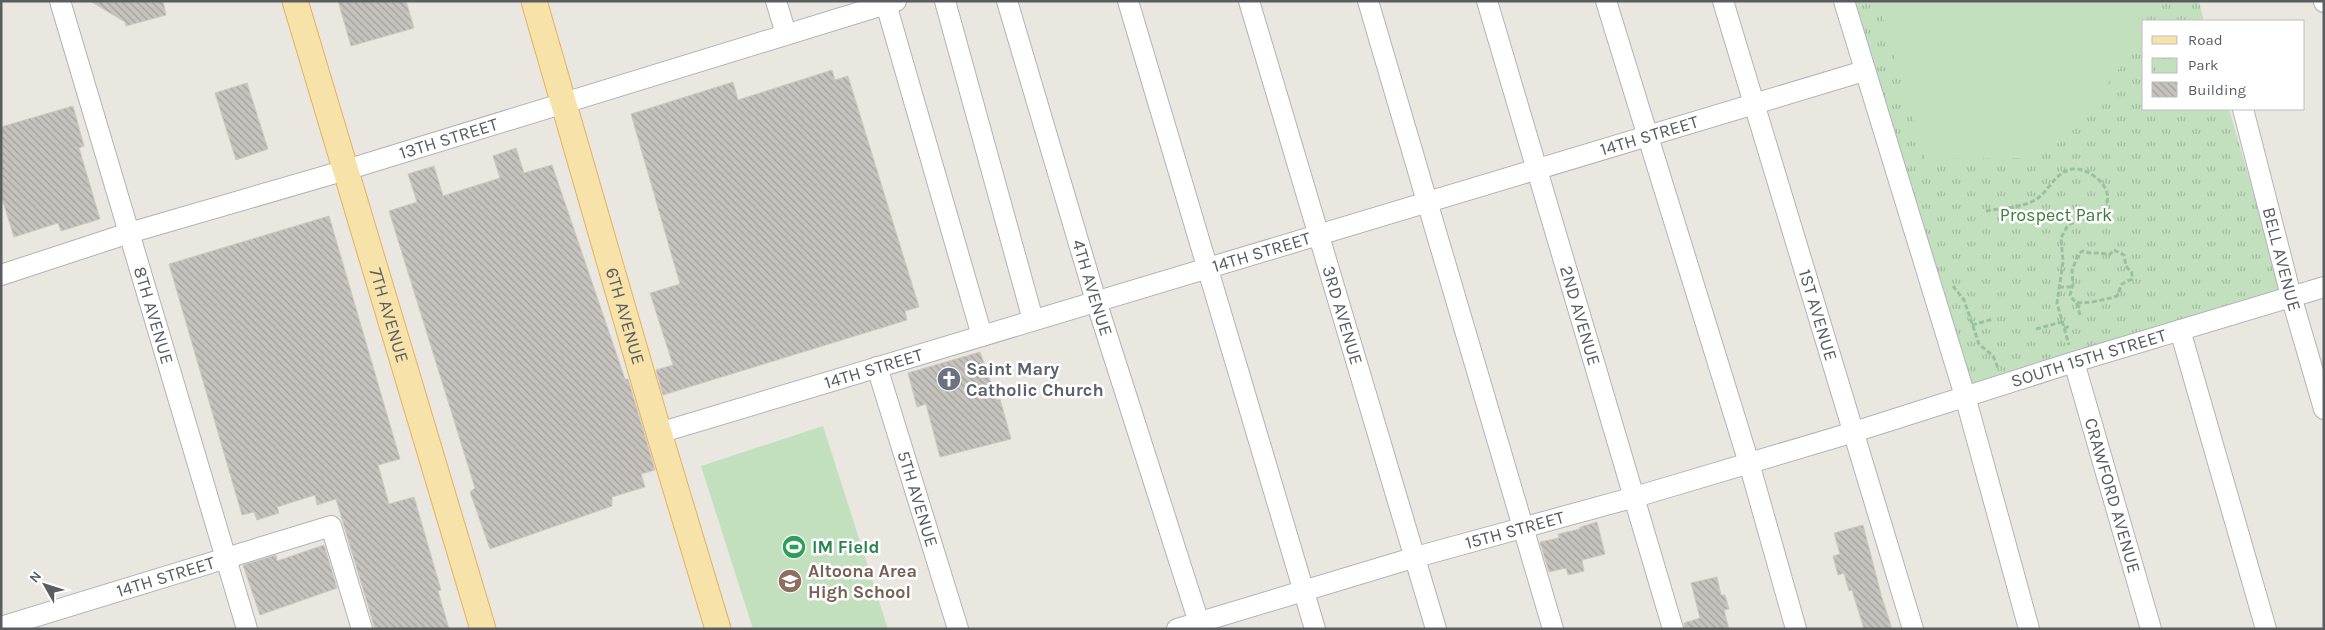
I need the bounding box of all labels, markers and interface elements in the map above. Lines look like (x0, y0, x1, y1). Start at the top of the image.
legend (2142, 20, 2305, 110)
text: Road (2188, 31, 2223, 49)
text: Park (2188, 56, 2218, 74)
text: Building (2188, 81, 2246, 99)
street label: 14TH STREET (1597, 110, 1701, 161)
street label: 13TH STREET (397, 113, 501, 164)
park label: Prospect Park (2000, 204, 2112, 226)
street label: BELL AVENUE (2258, 205, 2306, 314)
street label: 14TH STREET (1210, 227, 1313, 277)
street label: 4TH AVENUE (1067, 237, 1117, 339)
street label: 3RD AVENUE (1317, 263, 1368, 367)
street label: 2ND AVENUE (1555, 263, 1605, 368)
street label: 8TH AVENUE (129, 264, 179, 367)
street label: 7TH AVENUE (364, 265, 414, 365)
street label: 6TH AVENUE (601, 265, 650, 367)
street label: 1ST AVENUE (1794, 267, 1842, 363)
street label: SOUTH 15TH STREET (2008, 324, 2169, 392)
street label: 14TH STREET (822, 343, 925, 394)
place label: Saint Mary Catholic Church (966, 358, 1104, 401)
church icon: Saint Mary Catholic Church (936, 366, 962, 392)
street label: CRAWFORD AVENUE (2080, 415, 2145, 576)
street label: 5TH AVENUE (893, 448, 943, 550)
street label: 15TH STREET (1463, 506, 1567, 554)
sports icon: IM Field (781, 534, 807, 560)
place label: IM Field (812, 536, 880, 558)
street label: 14TH STREET (114, 551, 217, 602)
north arrow (20, 560, 70, 610)
place label: Altoona Area High School (808, 560, 917, 603)
text: N (26, 568, 45, 586)
school or university icon: Altoona Area High School (777, 568, 803, 594)

